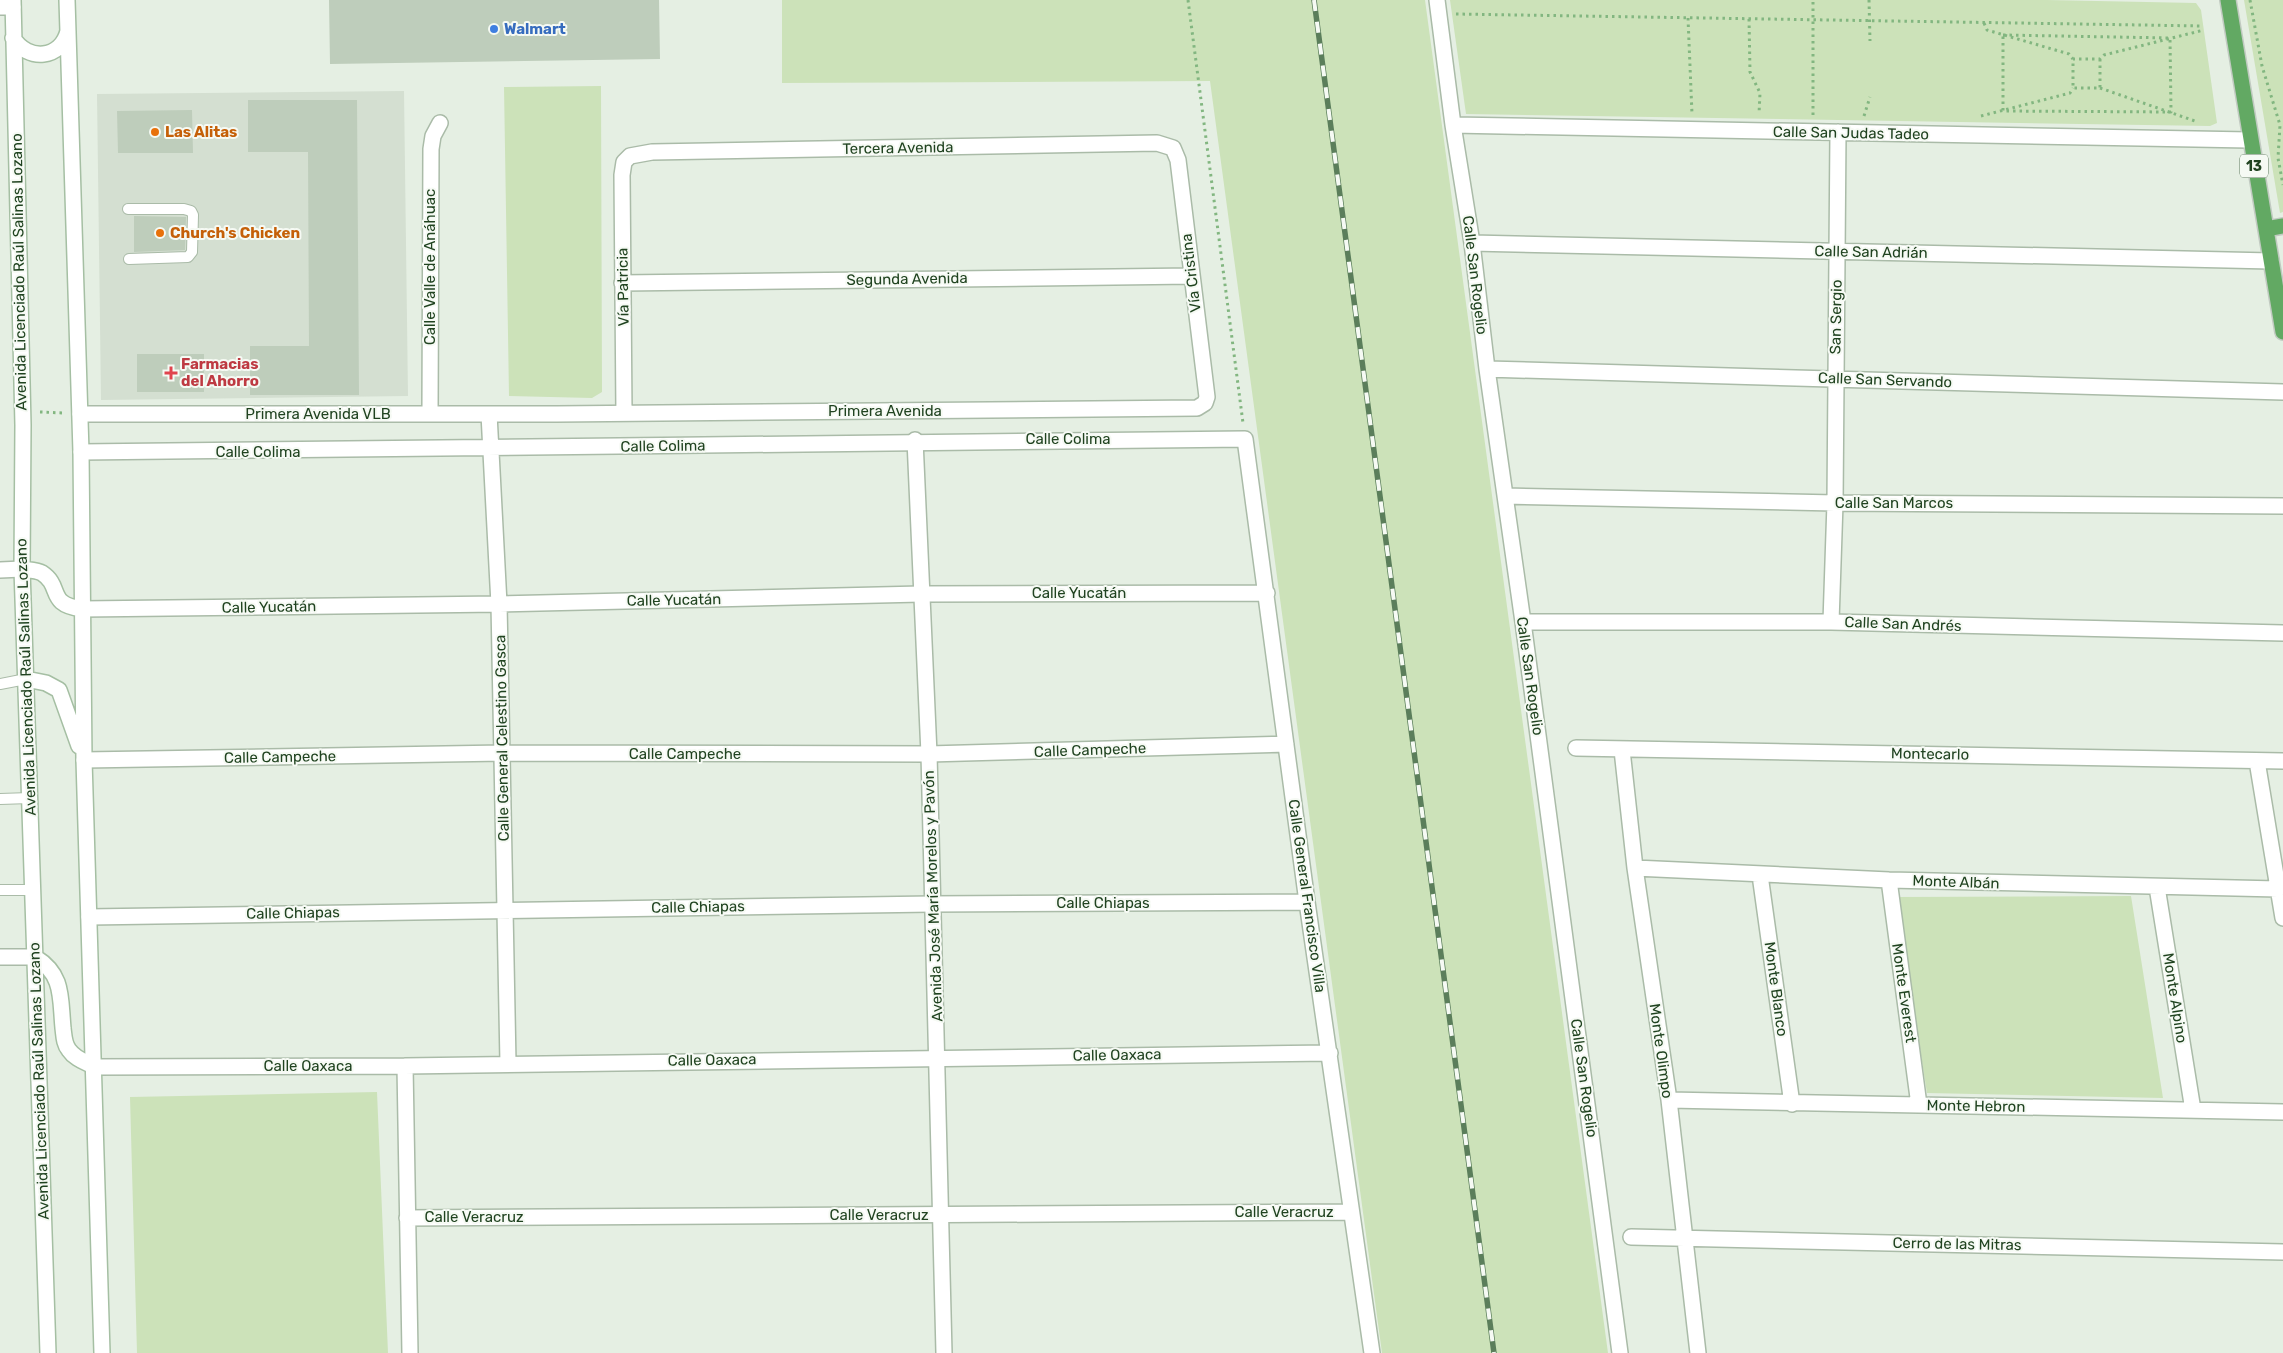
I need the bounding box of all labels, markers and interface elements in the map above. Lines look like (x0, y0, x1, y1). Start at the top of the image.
place label: Walmart (504, 20, 566, 38)
marker: Walmart (488, 23, 500, 35)
place label: Las Alitas (165, 123, 237, 141)
street label: Calle San Judas Tadeo (1773, 123, 1929, 143)
marker: Las Alitas (149, 126, 161, 138)
street label: Avenida Licenciado Raúl Salinas Lozano (8, 133, 30, 411)
street label: Tercera Avenida (842, 138, 954, 158)
road number: 13 (2240, 154, 2268, 178)
street label: Calle Valle de Anáhuac (421, 189, 439, 345)
street label: Calle San Rogelio (1459, 215, 1491, 335)
place label: Church's Chicken (170, 224, 300, 242)
marker: Church's Chicken (154, 227, 166, 239)
street label: Vía Cristina (1177, 233, 1205, 313)
street label: Calle San Adrián (1814, 242, 1928, 262)
street label: Vía Patricia (613, 248, 633, 326)
street label: Segunda Avenida (846, 269, 968, 289)
street label: San Sergio (1826, 279, 1846, 355)
place label: Farmacias del Ahorro (181, 355, 259, 390)
marker: Farmacias del Ahorro (165, 367, 177, 379)
street label: Calle San Servando (1818, 369, 1952, 391)
street label: Primera Avenida (828, 402, 942, 420)
street label: Primera Avenida VLB (245, 405, 391, 423)
street label: Calle Colima (1025, 430, 1111, 448)
street label: Calle Colima (620, 436, 706, 456)
street label: Calle Colima (215, 443, 301, 461)
street label: Calle San Marcos (1835, 494, 1953, 512)
street label: Avenida Licenciado Raúl Salinas Lozano (12, 538, 40, 816)
street label: Calle Yucatán (1032, 584, 1126, 602)
street label: Calle Yucatán (627, 590, 721, 610)
street label: Calle Yucatán (222, 597, 316, 617)
street label: Calle San Andrés (1844, 613, 1962, 635)
street label: Calle San Rogelio (1513, 616, 1547, 736)
street label: Calle General Celestino Gasca (491, 635, 513, 841)
street label: Calle Campeche (1034, 739, 1146, 761)
street label: Montecarlo (1891, 744, 1969, 764)
street label: Calle Campeche (629, 745, 741, 763)
street label: Calle Campeche (224, 747, 336, 767)
street label: Avenida José María Morelos y Pavón (920, 770, 946, 1022)
street label: Calle General Francisco Villa (1285, 798, 1329, 994)
street label: Monte Albán (1912, 871, 2000, 893)
street label: Calle Chiapas (1056, 894, 1150, 912)
street label: Calle Chiapas (651, 897, 745, 917)
street label: Calle Chiapas (246, 903, 340, 923)
street label: Monte Blanco (1760, 941, 1792, 1037)
street label: Avenida Licenciado Raúl Salinas Lozano (25, 942, 53, 1220)
street label: Monte Everest (1888, 942, 1920, 1044)
street label: Monte Alpino (2159, 952, 2191, 1044)
street label: Monte Olimpo (1645, 1002, 1677, 1100)
street label: Calle San Rogelio (1567, 1018, 1601, 1138)
street label: Calle Oaxaca (1072, 1045, 1162, 1065)
street label: Calle Oaxaca (667, 1050, 757, 1070)
street label: Calle Oaxaca (264, 1057, 352, 1075)
street label: Monte Hebron (1926, 1096, 2026, 1116)
street label: Calle Veracruz (1234, 1203, 1334, 1221)
street label: Calle Veracruz (829, 1206, 929, 1224)
street label: Calle Veracruz (424, 1208, 524, 1226)
street label: Cerro de las Mitras (1892, 1234, 2022, 1254)

